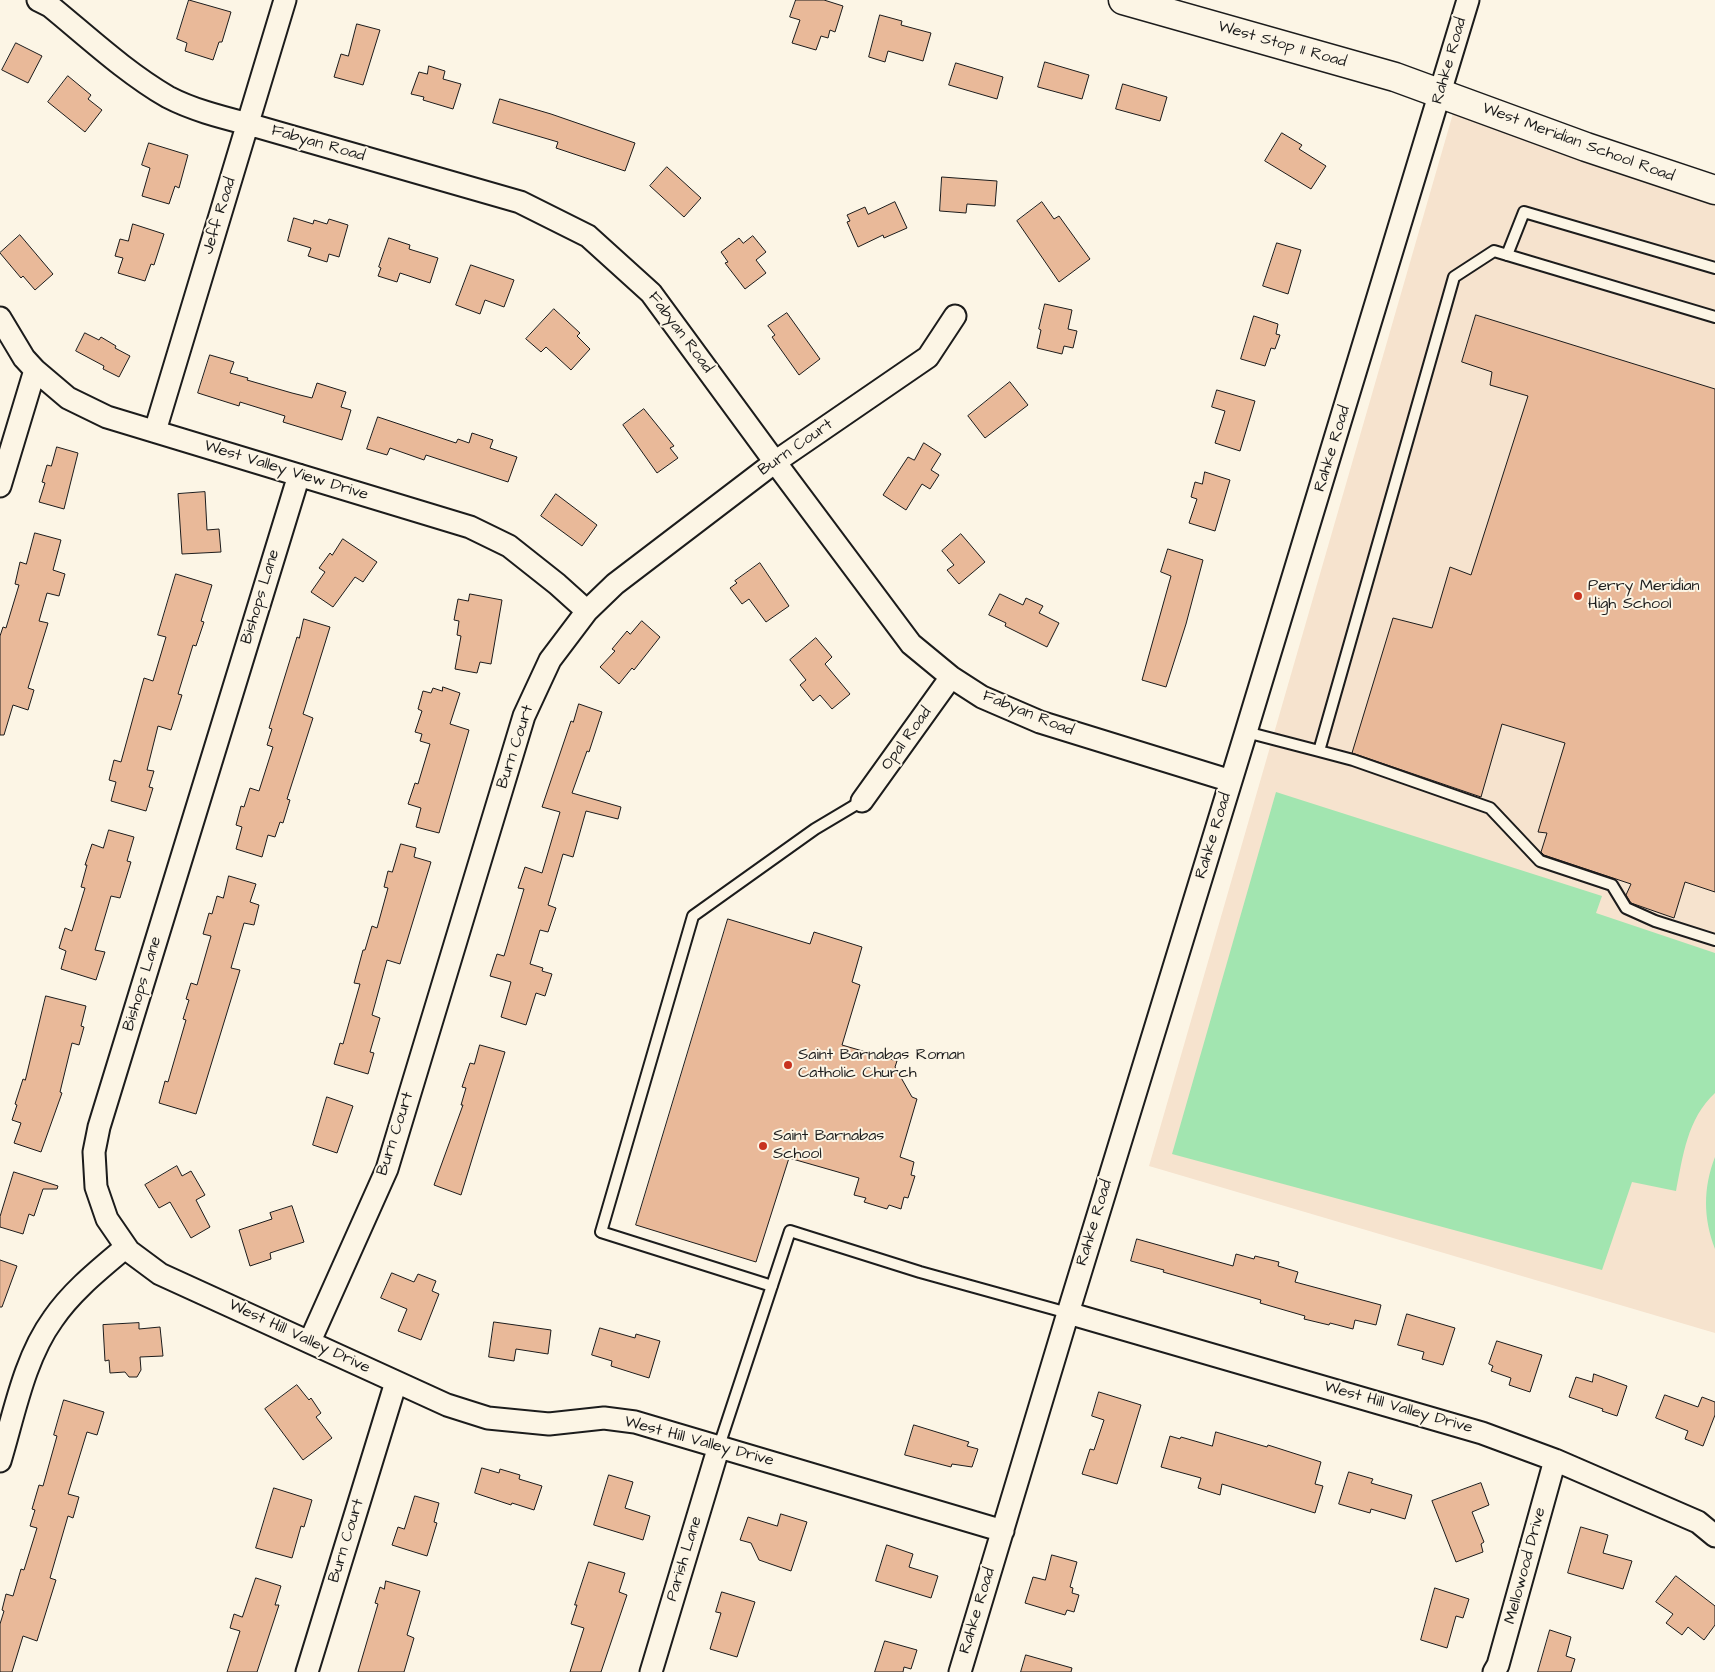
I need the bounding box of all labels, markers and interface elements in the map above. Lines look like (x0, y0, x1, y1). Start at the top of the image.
street label: Rahke Road (1428, 16, 1472, 106)
street label: West Stop 11 Road (1215, 17, 1349, 73)
street label: West Meridian School Road (1479, 99, 1677, 187)
street label: Fabyan Road (269, 122, 367, 166)
street label: Jeff Road (199, 175, 241, 257)
street label: Fabyan Road (643, 289, 717, 377)
street label: Rahke Road (1311, 404, 1355, 494)
street label: Burn Court (755, 415, 837, 481)
street label: West Valley View Drive (202, 437, 370, 505)
street label: Bishops Lane (237, 547, 285, 647)
place label: Perry Meridian High School (1588, 577, 1700, 615)
marker: Perry Meridian High School (1572, 590, 1584, 602)
street label: Fabyan Road (980, 687, 1076, 741)
street label: Burn Court (494, 703, 538, 791)
street label: Opal Road (878, 704, 936, 774)
street label: Rahke Road (1192, 791, 1236, 881)
street label: Bishops Lane (119, 934, 167, 1034)
place label: Saint Barnabas Roman Catholic Church (798, 1046, 965, 1084)
marker: Saint Barnabas Roman Catholic Church (782, 1059, 794, 1071)
street label: Burn Court (374, 1090, 418, 1178)
place label: Saint Barnabas School (773, 1127, 884, 1165)
marker: Saint Barnabas School (757, 1140, 769, 1152)
street label: Rahke Road (1073, 1178, 1117, 1268)
street label: West Hill Valley Drive (225, 1296, 373, 1378)
street label: West Hill Valley Drive (1321, 1378, 1475, 1438)
street label: West Hill Valley Drive (622, 1413, 776, 1471)
street label: Burn Court (325, 1497, 369, 1585)
street label: Mellowood Drive (1501, 1506, 1551, 1626)
street label: Parish Lane (663, 1514, 707, 1604)
street label: Rahke Road (956, 1566, 1000, 1656)

